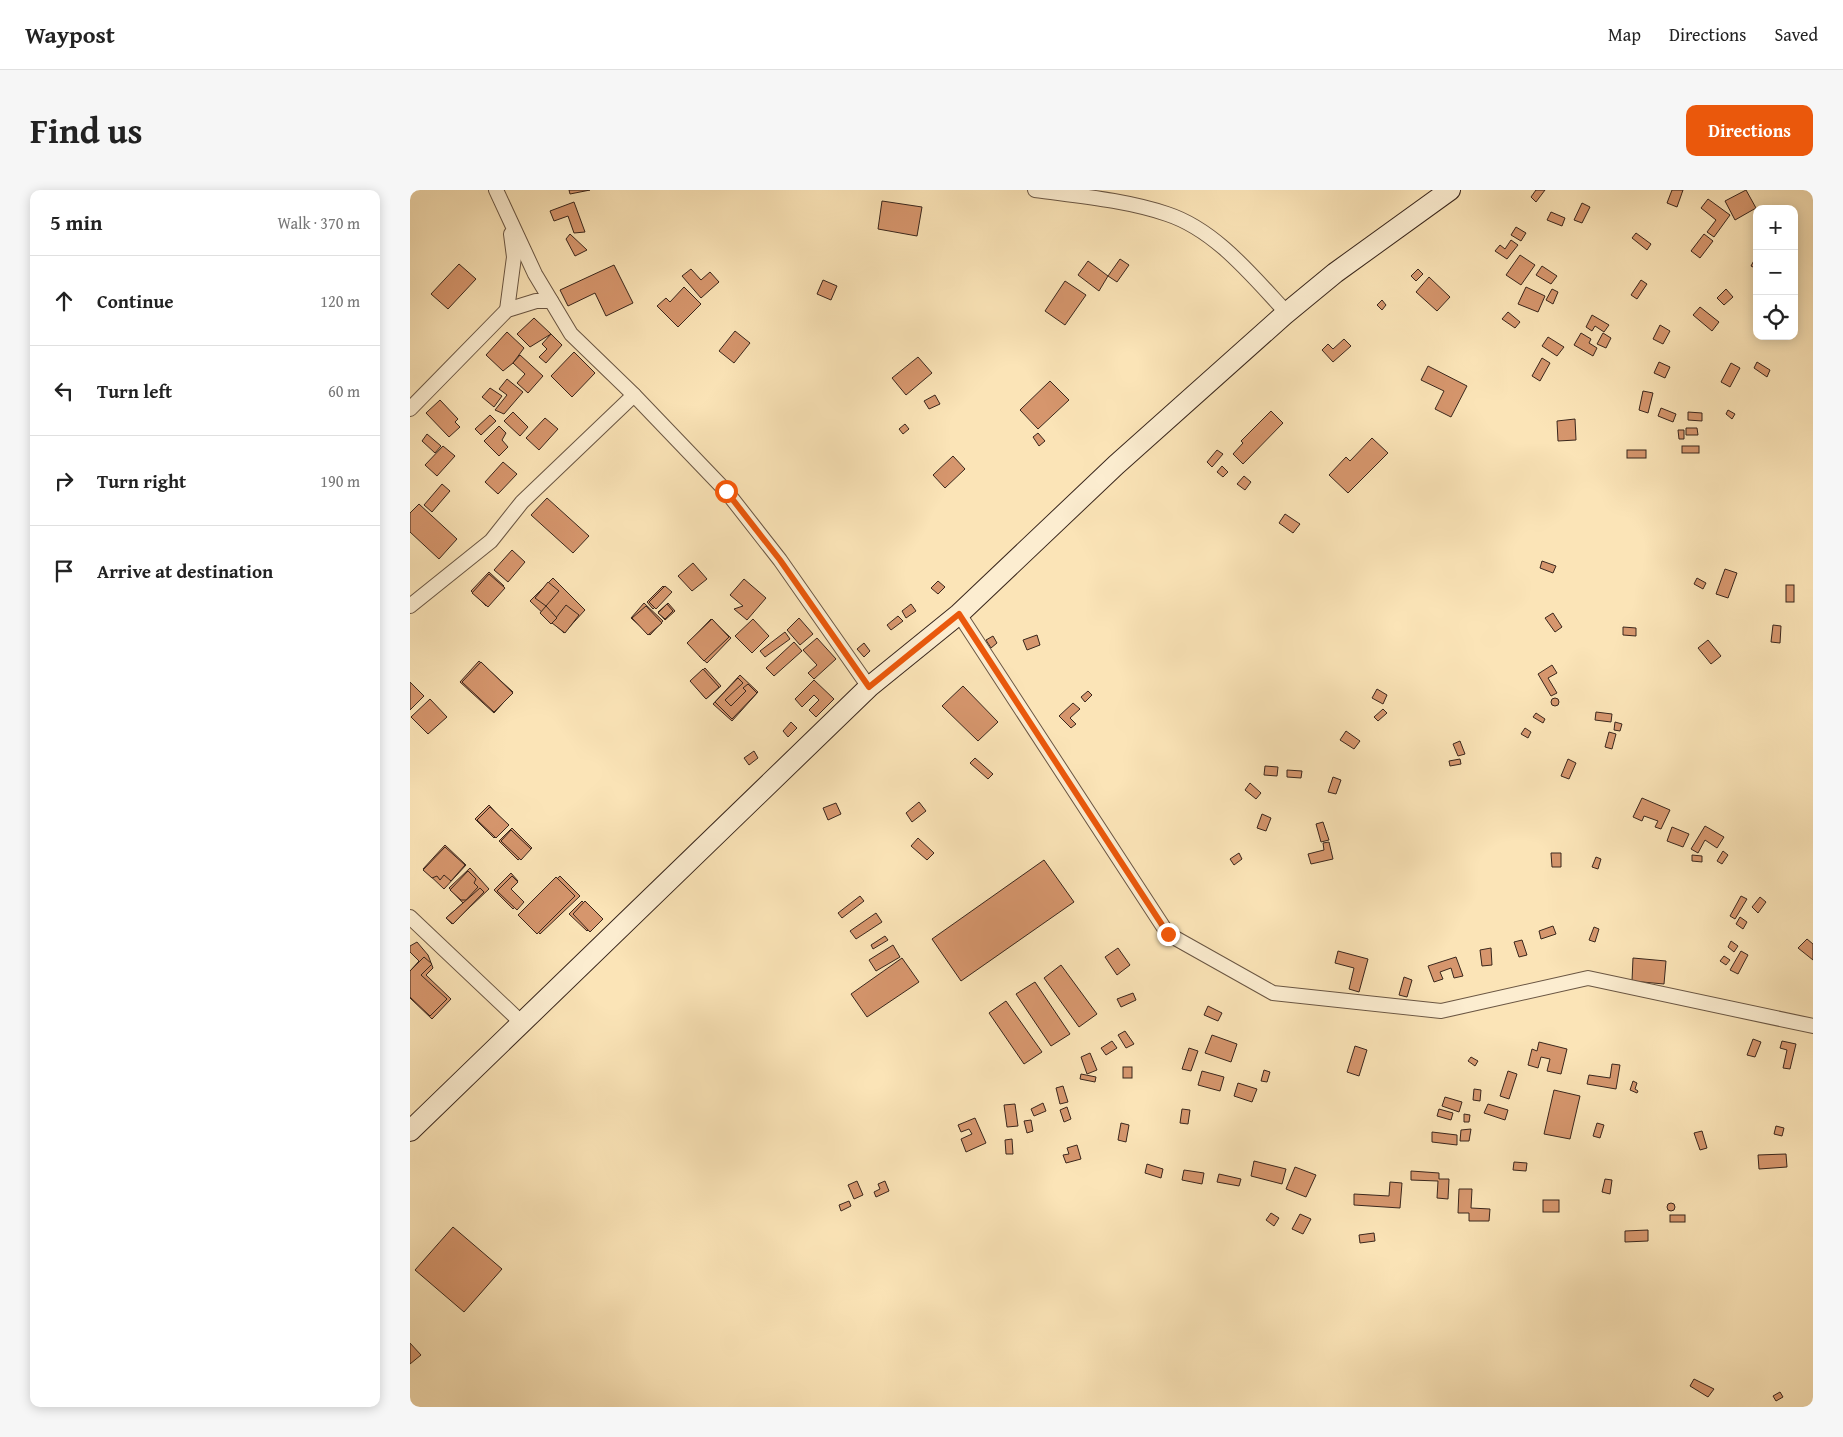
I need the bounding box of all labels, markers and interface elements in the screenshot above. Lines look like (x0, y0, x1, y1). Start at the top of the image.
text: Waypost (25, 17, 115, 52)
text: Map (1608, 21, 1641, 48)
text: Directions (1669, 21, 1746, 48)
text: Saved (1774, 21, 1818, 48)
text: Find us (30, 105, 143, 156)
button: Directions (1686, 105, 1813, 156)
map controls (1753, 205, 1798, 340)
button: + (1753, 205, 1798, 250)
text: 5 min (50, 207, 102, 238)
text: Walk · 370 m (277, 211, 360, 235)
button: − (1753, 250, 1798, 295)
icon: ahead (50, 287, 78, 315)
text: Continue (97, 287, 174, 315)
text: 120 m (320, 289, 360, 313)
button: locate (1753, 295, 1798, 340)
icon: left (50, 377, 78, 405)
text: Turn left (97, 377, 172, 405)
text: 60 m (328, 379, 360, 403)
icon: right (50, 467, 78, 495)
text: Turn right (97, 467, 186, 495)
text: 190 m (320, 469, 360, 493)
route start (715, 480, 738, 503)
icon: arrive (50, 557, 78, 585)
text: Arrive at destination (97, 557, 273, 585)
route end (1157, 923, 1180, 946)

